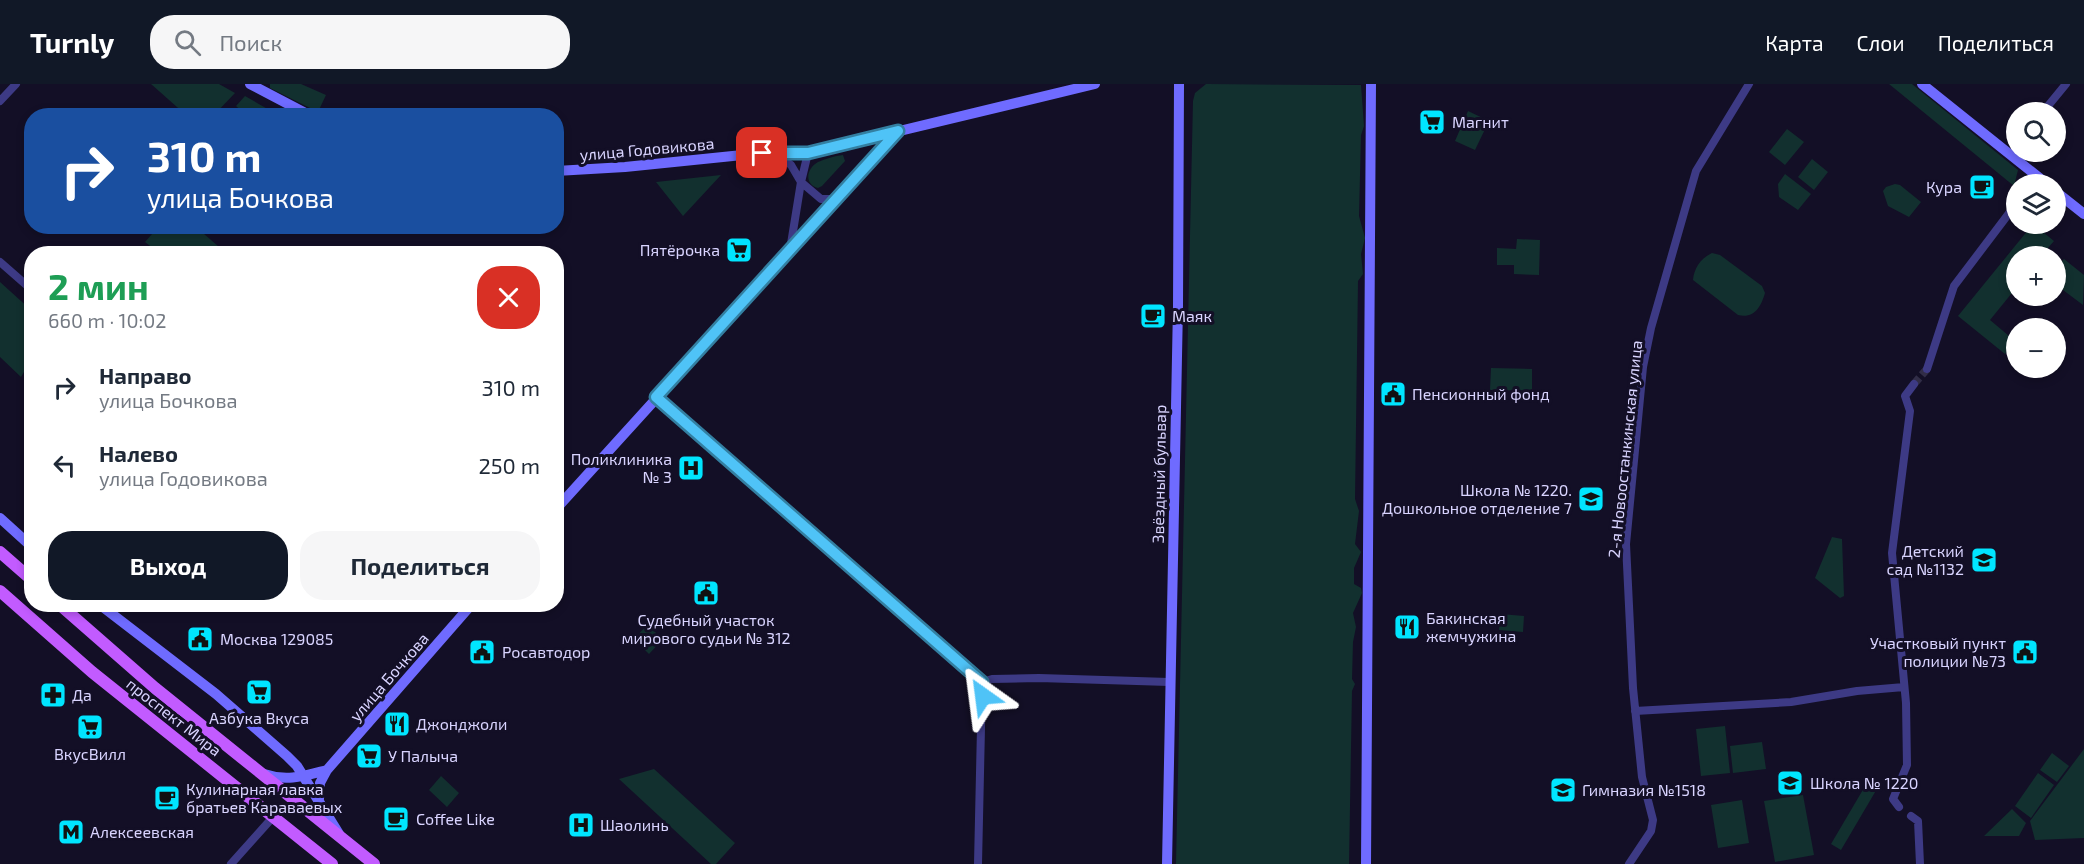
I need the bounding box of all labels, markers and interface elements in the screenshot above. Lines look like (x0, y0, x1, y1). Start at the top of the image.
search box (150, 15, 570, 69)
text: Turnly (30, 25, 114, 59)
icon: search (171, 26, 204, 59)
text: Поиск (219, 29, 282, 55)
text: Карта (1765, 30, 1824, 55)
text: Слои (1857, 30, 1905, 55)
text: Поделиться (1938, 30, 2054, 55)
map controls (2006, 102, 2066, 378)
button: search (2006, 102, 2066, 162)
supermarket icon: Магнит (1417, 107, 1447, 137)
place label: Магнит (1452, 112, 1509, 131)
pin (736, 127, 787, 178)
text: 310 m (147, 130, 262, 180)
icon: right (48, 132, 126, 210)
street label: улица Годовикова (579, 133, 715, 165)
icon: arrive (745, 136, 778, 169)
cafe icon: Кура (1967, 172, 1997, 202)
button: layers (2006, 174, 2066, 234)
place label: Кура (1926, 177, 1962, 197)
text: улица Бочкова (147, 181, 334, 213)
supermarket icon: Пятёрочка (724, 235, 754, 265)
place label: Пятёрочка (640, 240, 720, 259)
button: + (2006, 246, 2066, 306)
text: 2 мин (48, 264, 149, 307)
button: close (477, 266, 540, 329)
cafe icon: Маяк (1138, 301, 1168, 331)
place label: Маяк (1172, 306, 1213, 325)
text: 660 m · 10:02 (48, 308, 167, 332)
button: − (2006, 318, 2066, 378)
street label: 2-я Новоостанкинская улица (1604, 339, 1646, 559)
text: Направо (99, 362, 192, 388)
icon: right (48, 371, 81, 404)
text: 310 m (482, 374, 540, 400)
public building icon: Пенсионный фонд (1378, 379, 1408, 409)
place label: Пенсионный фонд (1412, 384, 1550, 403)
text: улица Бочкова (99, 388, 238, 412)
street label: Звёздный бульвар (1148, 405, 1170, 543)
text: Налево (99, 440, 178, 466)
icon: left (48, 449, 81, 482)
place label: Поликлиника № 3 (571, 449, 672, 486)
text: 250 m (478, 452, 540, 478)
hospital icon: Поликлиника № 3 (676, 453, 706, 483)
text: улица Годовикова (99, 466, 268, 490)
place label: Школа № 1220. Дошкольное отделение 7 (1382, 480, 1572, 517)
school or university icon: Школа № 1220. Дошкольное отделение 7 (1576, 484, 1606, 514)
button: Выход (48, 531, 288, 600)
button: Поделиться (300, 531, 540, 600)
place label: Детский сад №1132 (1887, 541, 1964, 578)
school or university icon: Детский сад №1132 (1969, 545, 1999, 575)
public building icon: Судебный участок мирового судьи № 312 (691, 578, 721, 608)
place label: Бакинская жемчужина (1426, 608, 1516, 646)
place label: Судебный участок мирового судьи № 312 (621, 610, 791, 648)
restaurant icon: Бакинская жемчужина (1392, 612, 1422, 642)
public building icon: Москва 129085 (185, 624, 215, 654)
place label: Москва 129085 (220, 629, 333, 648)
street label: улица Бочкова (345, 629, 433, 725)
place label: Участковый пункт полиции №73 (1870, 633, 2006, 670)
public building icon: Росавтодор (467, 637, 497, 667)
public building icon: Участковый пункт полиции №73 (2010, 637, 2040, 667)
place label: Росавтодор (502, 642, 590, 661)
position arrow (951, 664, 1015, 728)
street label: проспект Мира (123, 674, 225, 759)
supermarket icon: Азбука Вкуса (244, 677, 274, 707)
pharmacy icon: Да (38, 680, 68, 710)
place label: Да (72, 685, 92, 704)
place label: Азбука Вкуса (209, 708, 309, 728)
restaurant icon: Джонджоли (382, 709, 412, 739)
supermarket icon: ВкусВилл (75, 712, 105, 742)
place label: Джонджоли (416, 714, 507, 733)
supermarket icon: У Палыча (354, 741, 384, 771)
place label: ВкусВилл (54, 744, 126, 764)
place label: У Палыча (388, 746, 458, 765)
school or university icon: Школа № 1220 (1775, 768, 1805, 798)
place label: Школа № 1220 (1810, 773, 1918, 792)
school or university icon: Гимназия №1518 (1548, 775, 1578, 805)
place label: Кулинарная лавка братьев Караваевых (186, 779, 343, 816)
place label: Гимназия №1518 (1582, 780, 1706, 799)
cafe icon: Кулинарная лавка братьев Караваевых (152, 783, 182, 813)
cafe icon: Coffee Like (381, 804, 411, 834)
place label: Coffee Like (416, 809, 495, 828)
hospital icon: Шаолинь (566, 810, 596, 840)
place label: Шаолинь (600, 815, 669, 834)
metro station icon: Алексеевская (56, 817, 86, 847)
place label: Алексеевская (90, 822, 194, 841)

